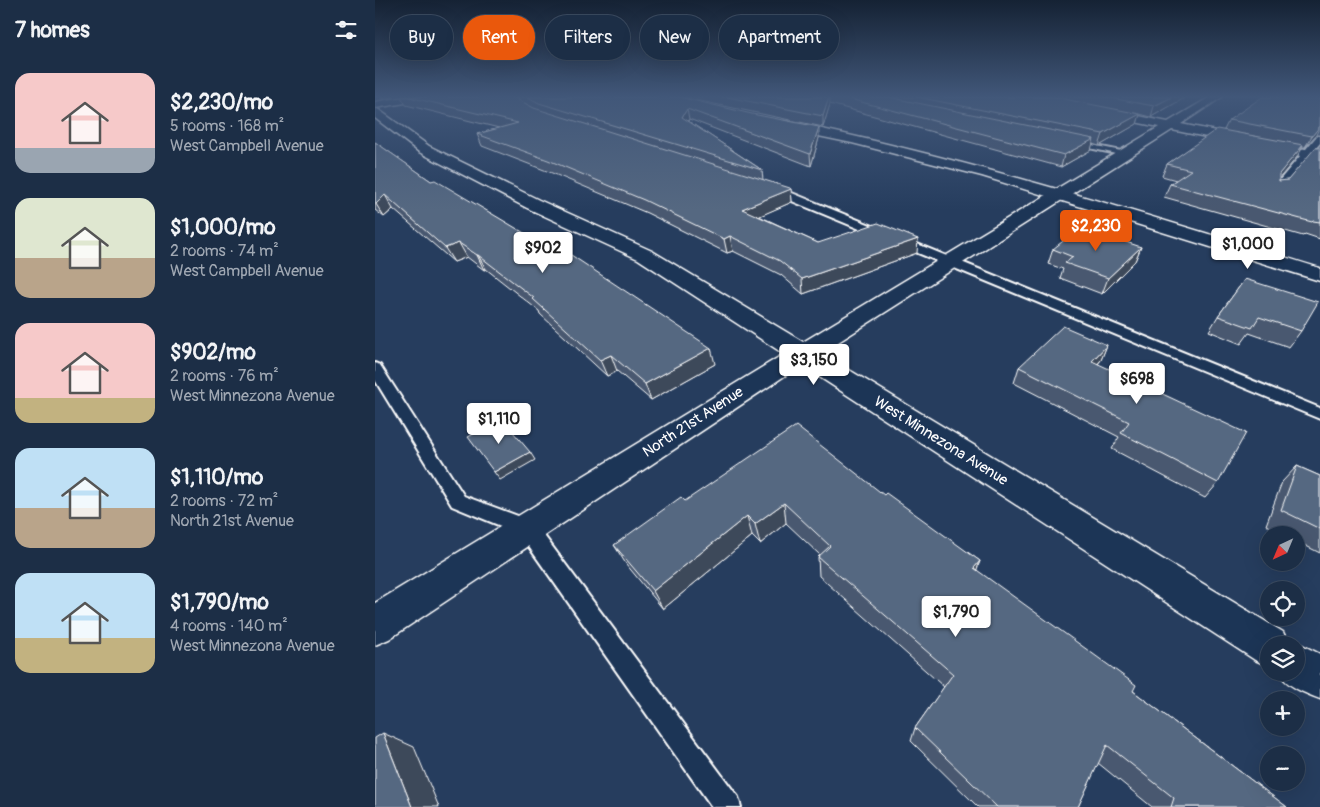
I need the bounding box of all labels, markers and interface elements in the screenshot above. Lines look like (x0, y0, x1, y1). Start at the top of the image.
chip: Buy (390, 15, 453, 60)
chip: Rent (463, 15, 535, 60)
chip: Filters (545, 15, 630, 60)
chip: New (640, 15, 709, 60)
chip: Apartment (719, 15, 839, 60)
icon: filters (332, 16, 360, 44)
text: 7 homes (15, 17, 90, 44)
text: $2,230/mo (170, 89, 273, 116)
icon: home (55, 93, 115, 153)
text: 5 rooms · 168 m² (170, 116, 284, 136)
text: West Campbell Avenue (170, 136, 324, 156)
pin: $2,230 (1055, 210, 1137, 252)
text: $1,000/mo (170, 214, 275, 241)
text: $2,230 (1071, 216, 1121, 236)
icon: home (55, 218, 115, 278)
pin: $1,000 (1207, 228, 1289, 270)
pin: $902 (513, 232, 573, 274)
text: $1,000 (1222, 234, 1274, 254)
text: $902 (525, 238, 561, 258)
text: 2 rooms · 74 m² (170, 241, 279, 261)
text: West Campbell Avenue (170, 261, 324, 281)
text: $902/mo (170, 339, 256, 366)
icon: home (55, 343, 115, 403)
pin: $3,150 (773, 344, 855, 386)
text: $3,150 (790, 350, 838, 370)
pin: $698 (1107, 362, 1167, 405)
text: 2 rooms · 76 m² (170, 366, 279, 386)
text: $698 (1120, 369, 1154, 389)
street label: North 21st Avenue (639, 382, 747, 462)
text: West Minnezona Avenue (170, 386, 335, 406)
street label: West Minnezona Avenue (870, 392, 1012, 490)
pin: $1,110 (458, 402, 540, 445)
text: $1,110 (478, 409, 520, 429)
text: $1,110/mo (170, 464, 263, 491)
icon: home (55, 468, 115, 528)
text: 2 rooms · 72 m² (170, 491, 278, 511)
text: North 21st Avenue (170, 511, 294, 531)
north arrow (1260, 526, 1305, 571)
map controls (1260, 526, 1305, 791)
button: locate (1260, 581, 1305, 626)
text: $1,790/mo (170, 589, 269, 616)
icon: home (55, 593, 115, 653)
pin: $1,790 (915, 596, 997, 638)
text: $1,790 (933, 602, 979, 622)
text: 4 rooms · 140 m² (170, 616, 288, 636)
text: West Minnezona Avenue (170, 636, 335, 656)
button: layers (1260, 636, 1305, 681)
button: + (1260, 691, 1305, 736)
button: − (1260, 746, 1305, 791)

